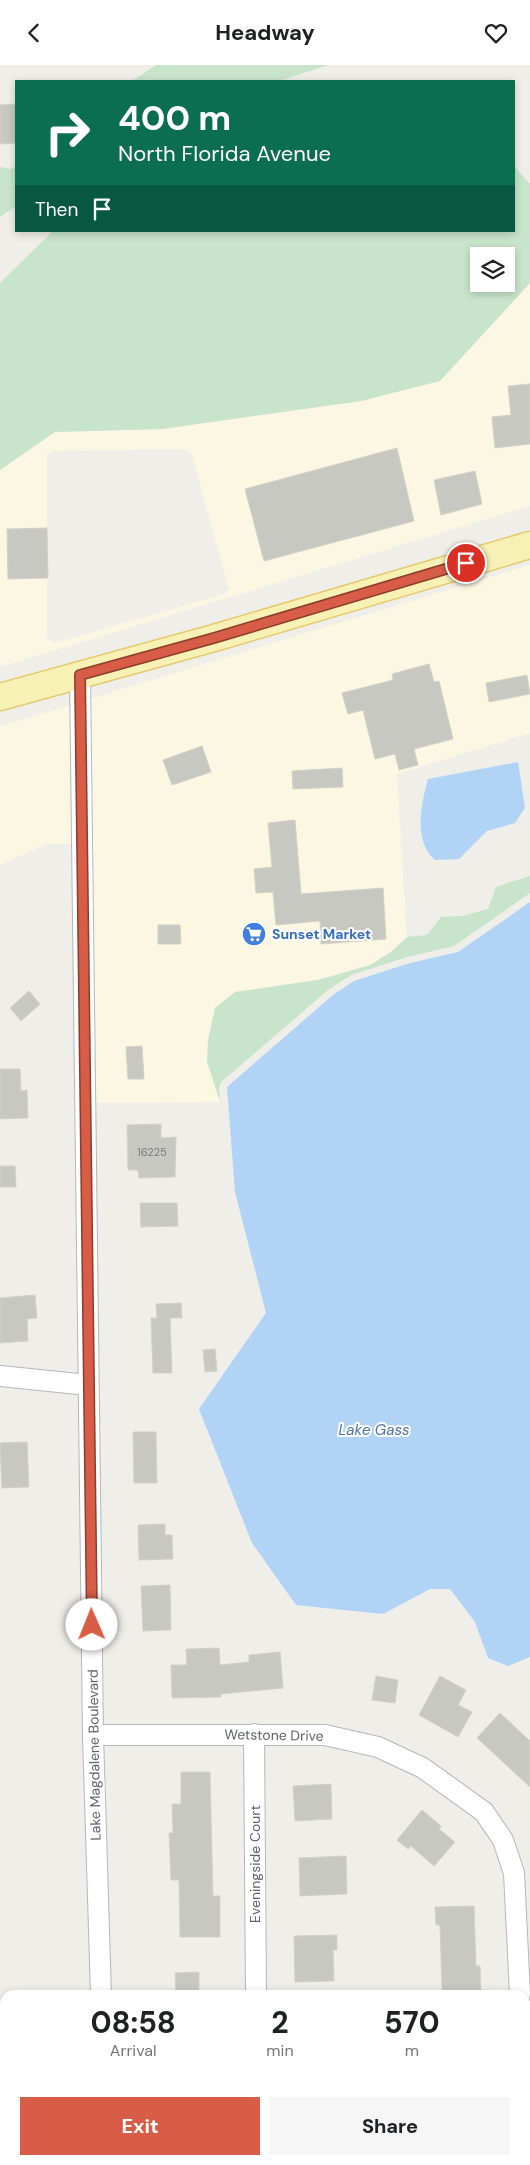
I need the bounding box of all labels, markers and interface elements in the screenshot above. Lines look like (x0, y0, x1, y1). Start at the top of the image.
text: Headway (215, 18, 315, 47)
icon: back (20, 19, 48, 47)
icon: heart (482, 19, 510, 47)
text: 400 m (118, 95, 231, 141)
icon: right (35, 100, 100, 165)
text: North Florida Avenue (118, 139, 331, 168)
icon: arrive (88, 195, 116, 223)
text: Then (35, 197, 78, 222)
map controls (470, 247, 515, 292)
button: layers (470, 247, 515, 292)
pin (445, 542, 487, 584)
icon: arrive (452, 549, 480, 577)
supermarket icon: Sunset Market (241, 921, 267, 947)
place label: Sunset Market (272, 925, 371, 943)
house number: 16225 (137, 1145, 167, 1159)
water label: Lake Gass (338, 1420, 410, 1440)
position arrow (65, 1598, 117, 1650)
street label: Lake Magdalene Boulevard (84, 1669, 104, 1841)
street label: Wetstone Drive (224, 1725, 324, 1745)
street label: Eveningside Court (246, 1805, 264, 1923)
text: 08:58 (90, 2003, 176, 2042)
text: 2 (271, 2003, 289, 2042)
text: 570 (384, 2003, 440, 2042)
text: Arrival (110, 2040, 156, 2061)
text: min (266, 2040, 294, 2061)
text: m (405, 2040, 419, 2061)
button: Exit (20, 2097, 260, 2155)
button: Share (270, 2097, 510, 2155)

